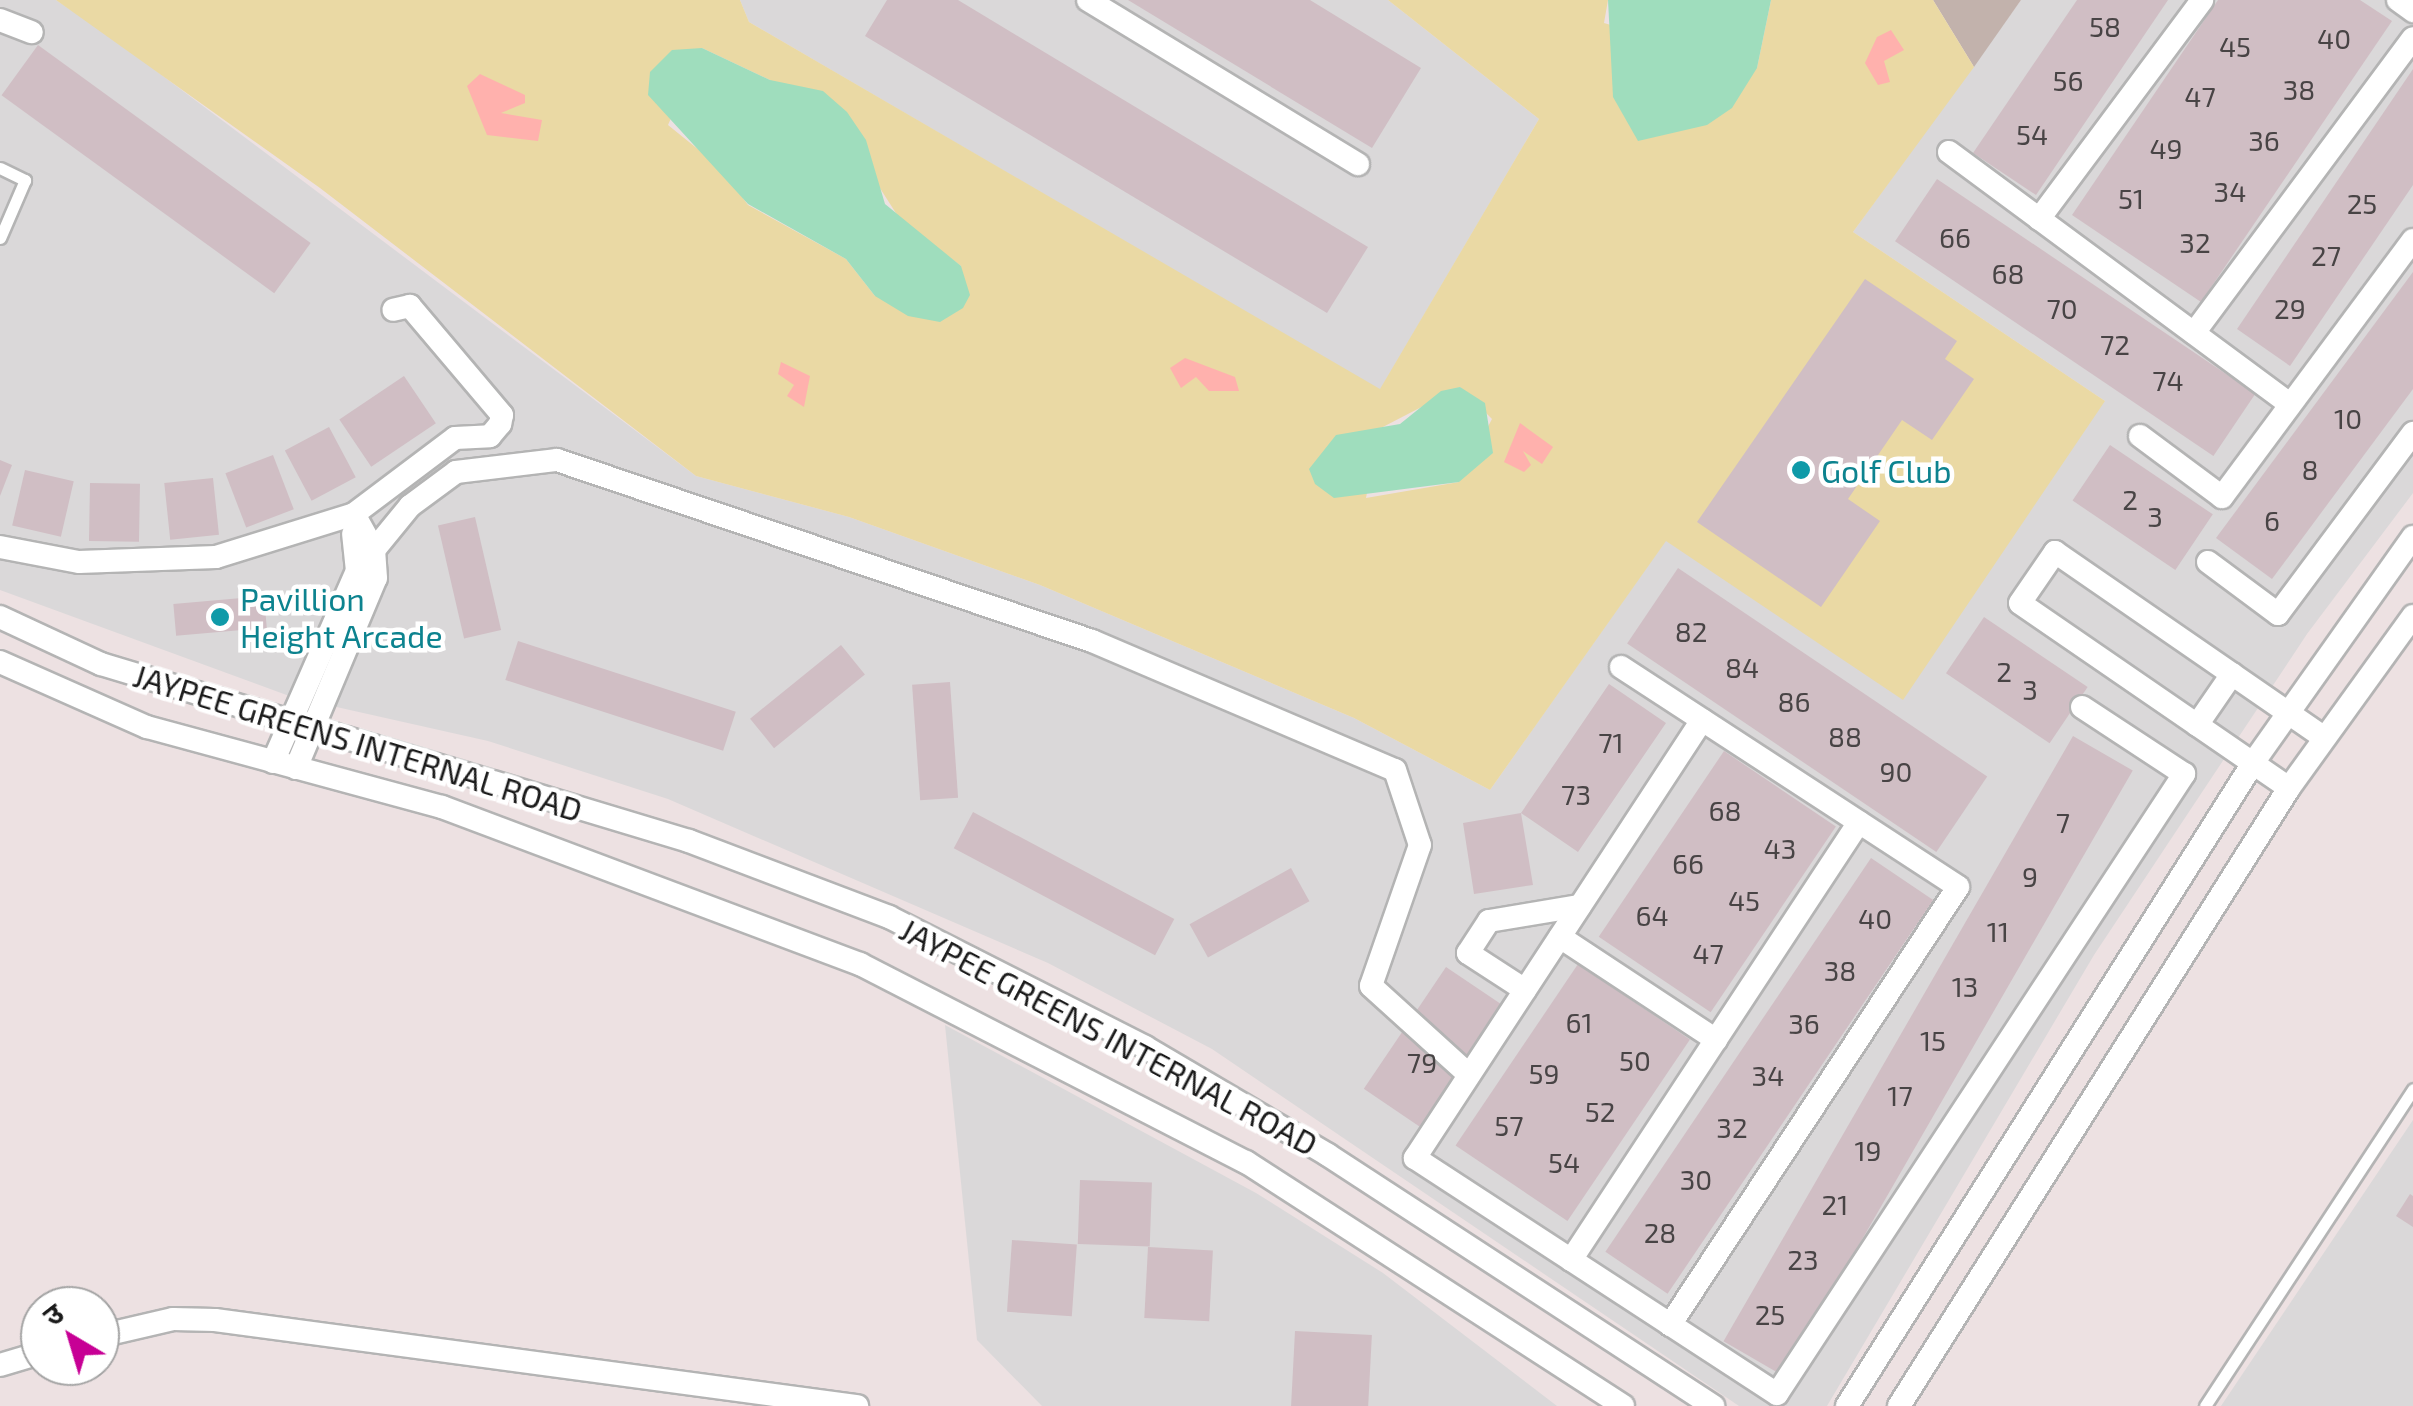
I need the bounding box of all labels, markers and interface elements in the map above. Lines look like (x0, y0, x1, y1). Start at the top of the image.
house number: 58 (2089, 9, 2121, 43)
house number: 40 (2317, 21, 2351, 55)
house number: 45 (2219, 29, 2251, 63)
house number: 56 (2052, 63, 2084, 97)
house number: 38 (2283, 72, 2315, 106)
house number: 47 (2184, 79, 2216, 113)
house number: 54 (2016, 117, 2048, 151)
house number: 36 (2248, 123, 2280, 157)
house number: 49 (2149, 131, 2183, 165)
house number: 34 (2214, 174, 2246, 208)
house number: 51 (2118, 181, 2144, 215)
house number: 25 (2347, 186, 2377, 220)
house number: 66 (1939, 220, 1971, 254)
house number: 32 (2179, 225, 2211, 259)
house number: 27 (2311, 238, 2341, 272)
house number: 68 (1991, 256, 2025, 290)
house number: 70 (2046, 291, 2078, 325)
house number: 29 (2274, 291, 2306, 325)
house number: 72 (2100, 327, 2130, 361)
house number: 74 (2152, 363, 2184, 397)
house number: 10 (2334, 401, 2362, 435)
place label: Golf Club (1821, 451, 1952, 489)
house number: 8 (2302, 452, 2318, 486)
marker: Golf Club (1790, 459, 1812, 481)
house number: 2 (2122, 482, 2138, 516)
house number: 3 (2147, 499, 2163, 533)
house number: 6 (2264, 503, 2280, 537)
place label: Pavillion Height Arcade (240, 580, 443, 655)
marker: Pavillion Height Arcade (209, 606, 231, 628)
house number: 82 (1675, 614, 1707, 648)
house number: 84 (1725, 650, 1759, 684)
house number: 2 (1996, 654, 2012, 688)
street label: JAYPEE GREENS INTERNAL ROAD (129, 655, 587, 829)
house number: 3 (2022, 672, 2038, 706)
house number: 86 (1777, 684, 1811, 718)
house number: 88 (1828, 719, 1862, 753)
house number: 71 (1598, 725, 1624, 759)
house number: 90 (1880, 754, 1912, 788)
house number: 73 (1561, 777, 1591, 811)
house number: 68 (1708, 793, 1742, 827)
house number: 7 (2056, 805, 2070, 839)
house number: 43 (1764, 831, 1796, 865)
house number: 66 (1672, 846, 1704, 880)
house number: 9 (2022, 859, 2038, 893)
house number: 45 (1728, 883, 1760, 917)
house number: 64 (1635, 898, 1669, 932)
house number: 40 (1858, 901, 1892, 935)
street label: JAYPEE GREENS INTERNAL ROAD (893, 909, 1325, 1163)
house number: 11 (1987, 914, 2009, 948)
house number: 47 (1692, 936, 1724, 970)
house number: 38 (1824, 953, 1856, 987)
house number: 13 (1952, 969, 1978, 1003)
house number: 61 (1565, 1005, 1593, 1039)
house number: 36 (1788, 1006, 1820, 1040)
house number: 15 (1920, 1023, 1946, 1057)
house number: 50 (1619, 1043, 1651, 1077)
house number: 79 (1407, 1045, 1437, 1079)
house number: 59 (1528, 1056, 1560, 1090)
house number: 34 (1752, 1058, 1784, 1092)
house number: 17 (1887, 1078, 1913, 1112)
house number: 52 (1585, 1094, 1615, 1128)
house number: 57 (1494, 1108, 1524, 1142)
house number: 32 (1716, 1110, 1748, 1144)
house number: 19 (1854, 1133, 1882, 1167)
house number: 54 (1548, 1145, 1580, 1179)
house number: 30 (1680, 1162, 1712, 1196)
house number: 21 (1822, 1187, 1848, 1221)
house number: 28 (1644, 1215, 1676, 1249)
house number: 23 (1787, 1242, 1819, 1276)
north arrow (20, 1286, 120, 1386)
text: उ (36, 1295, 70, 1332)
house number: 25 (1755, 1297, 1785, 1331)

